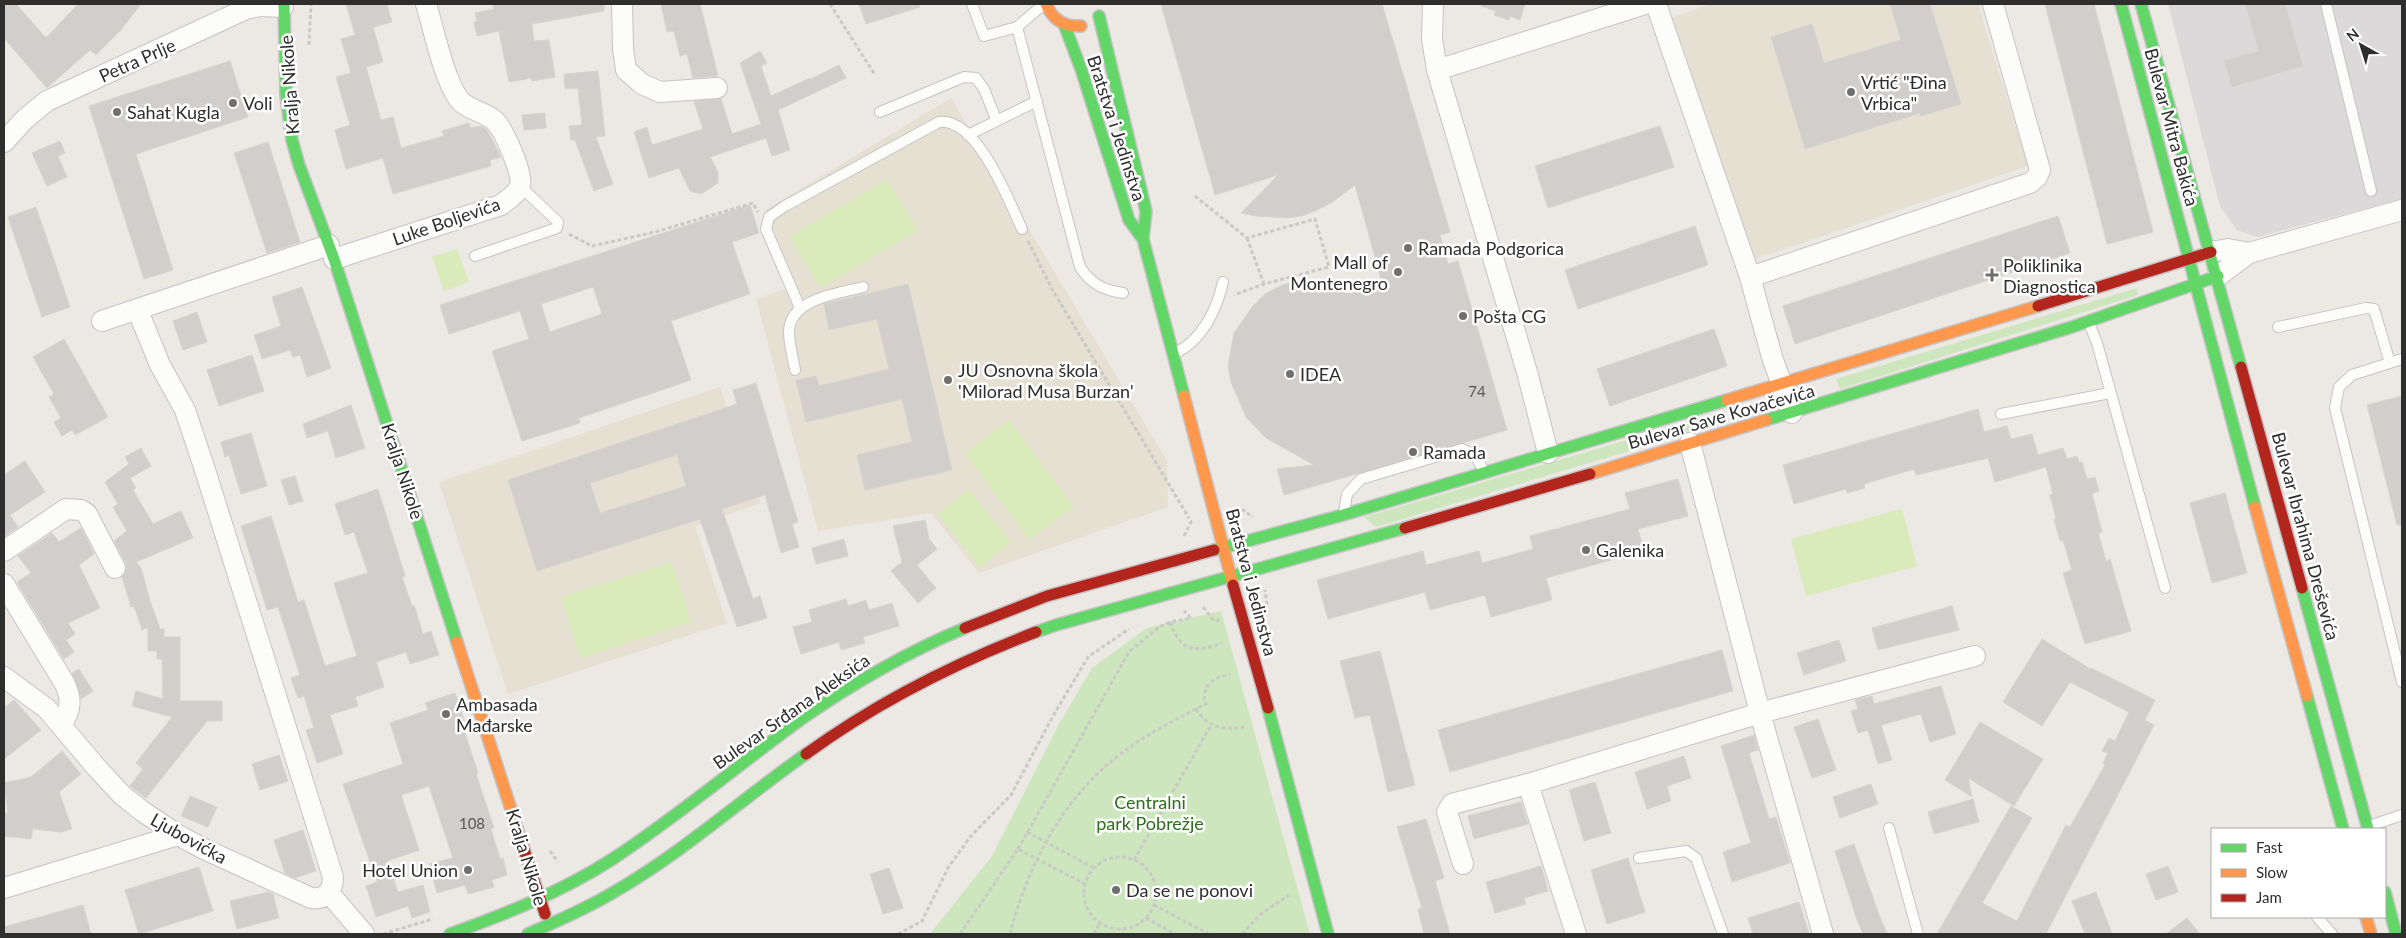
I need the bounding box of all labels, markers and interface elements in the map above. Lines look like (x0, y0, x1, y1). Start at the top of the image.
north arrow (2336, 20, 2386, 70)
text: N (2343, 25, 2362, 45)
street label: Petra Prlje (95, 33, 179, 87)
street label: Kralja Nikole (275, 34, 303, 136)
street label: Bulevar Mitra Bakića (2140, 46, 2204, 208)
street label: Bratstva i Jedinstva (1083, 52, 1151, 204)
place label: Vrtić "Đina Vrbica" (1861, 71, 1947, 114)
marker: Vrtić "Đina Vrbica" (1845, 86, 1857, 98)
place label: Voli (243, 92, 273, 114)
marker: Voli (227, 97, 239, 109)
place label: Sahat Kugla (127, 101, 220, 123)
marker: Sahat Kugla (111, 106, 123, 118)
street label: Luke Boljevića (389, 192, 503, 250)
place label: Ramada Podgorica (1418, 237, 1564, 259)
marker: Ramada Podgorica (1402, 242, 1414, 254)
place label: Mall of Montenegro (1290, 251, 1389, 294)
place label: Poliklinika Diagnostica (2003, 254, 2096, 297)
marker: Mall of Montenegro (1392, 266, 1404, 278)
marker: Poliklinika Diagnostica (1985, 268, 1999, 282)
place label: Pošta CG (1473, 305, 1546, 327)
marker: Pošta CG (1457, 310, 1469, 322)
place label: JU Osnovna škola 'Milorad Musa Burzan' (958, 359, 1134, 402)
place label: IDEA (1300, 363, 1342, 385)
marker: IDEA (1284, 368, 1296, 380)
marker: JU Osnovna škola 'Milorad Musa Burzan' (942, 374, 954, 386)
street label: Bulevar Save Kovačevića (1625, 379, 1817, 453)
house number: 74 (1468, 382, 1486, 400)
street label: Kralja Nikole (377, 420, 429, 522)
street label: Bulevar Ibrahima Dreševića (2268, 430, 2344, 642)
place label: Ramada (1423, 441, 1486, 463)
marker: Ramada (1407, 446, 1419, 458)
street label: Bratstva i Jedinstva (1222, 506, 1282, 658)
place label: Galenika (1596, 539, 1664, 561)
marker: Galenika (1580, 544, 1592, 556)
street label: Bulevar Srđana Aleksića (708, 649, 874, 773)
place label: Ambasada Mađarske (456, 693, 538, 736)
marker: Ambasada Mađarske (440, 708, 452, 720)
park label: Centralni park Pobrežje (1096, 791, 1204, 834)
street label: Kralja Nikole (502, 806, 552, 908)
street label: Ljubovićka (147, 808, 231, 868)
house number: 108 (459, 814, 485, 832)
legend (2211, 828, 2386, 918)
text: Fast (2256, 838, 2283, 856)
place label: Hotel Union (362, 859, 458, 881)
text: Slow (2256, 863, 2288, 881)
marker: Hotel Union (462, 864, 474, 876)
place label: Da se ne ponovi (1126, 879, 1253, 901)
marker: Da se ne ponovi (1110, 884, 1122, 896)
text: Jam (2256, 888, 2282, 906)

